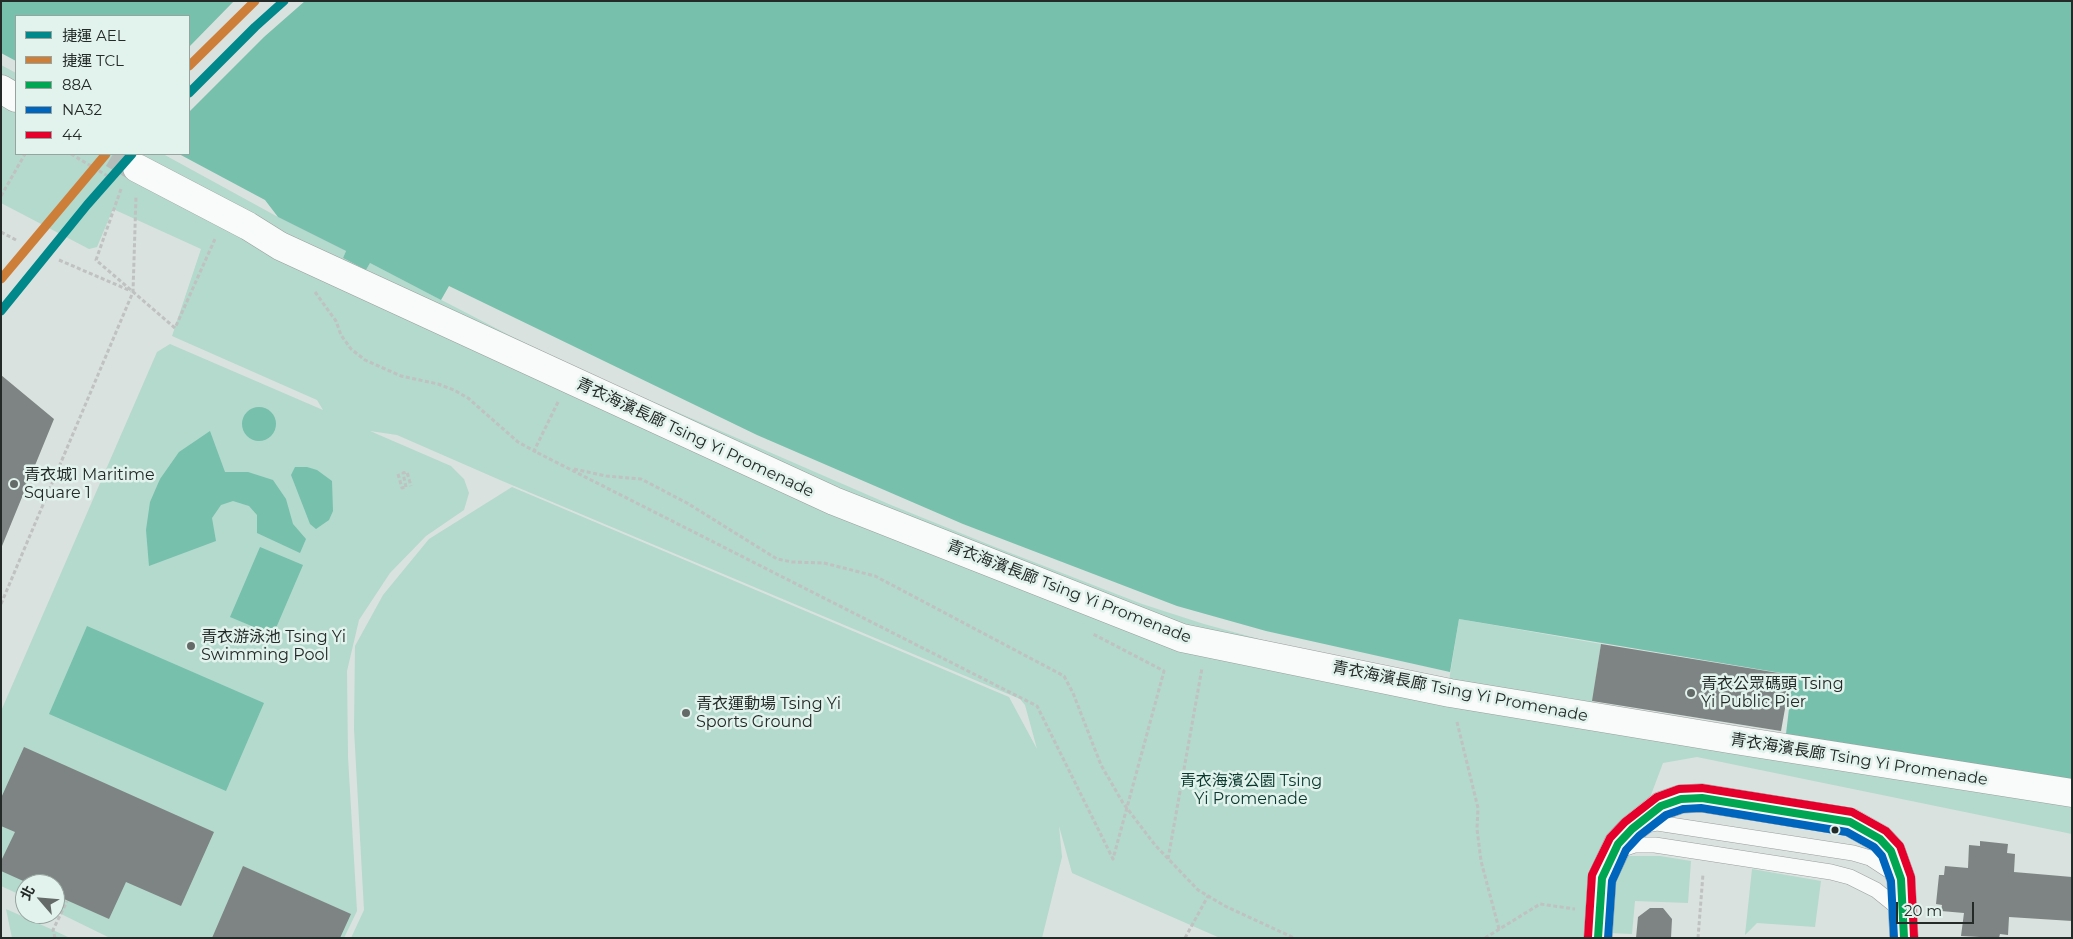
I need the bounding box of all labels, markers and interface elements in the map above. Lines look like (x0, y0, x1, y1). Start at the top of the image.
legend (15, 15, 190, 155)
text: 捷運 AEL (62, 26, 126, 45)
text: 捷運 TCL (62, 51, 124, 70)
text: 88A (62, 75, 92, 94)
text: NA32 (62, 100, 102, 119)
text: 44 (62, 125, 82, 144)
street label: 青衣海濱長廊 Tsing Yi Promenade (573, 374, 817, 502)
place label: 青衣城1 Maritime Square 1 (24, 465, 155, 503)
marker: 青衣城1 Maritime Square 1 (8, 478, 20, 490)
street label: 青衣海濱長廊 Tsing Yi Promenade (944, 536, 1194, 648)
place label: 青衣游泳池 Tsing Yi Swimming Pool (201, 627, 346, 665)
marker: 青衣游泳池 Tsing Yi Swimming Pool (185, 640, 197, 652)
street label: 青衣海濱長廊 Tsing Yi Promenade (1331, 658, 1589, 726)
place label: 青衣公眾碼頭 Tsing Yi Public Pier (1701, 674, 1844, 712)
marker: 青衣公眾碼頭 Tsing Yi Public Pier (1685, 687, 1697, 699)
place label: 青衣運動場 Tsing Yi Sports Ground (696, 694, 841, 732)
marker: 青衣運動場 Tsing Yi Sports Ground (680, 707, 692, 719)
street label: 青衣海濱長廊 Tsing Yi Promenade (1729, 730, 1989, 790)
park label: 青衣海濱公園 Tsing Yi Promenade (1180, 771, 1322, 809)
unlabelled marker (1830, 825, 1840, 835)
north arrow (15, 874, 65, 924)
text: 北 (16, 882, 39, 903)
scale bar (1898, 892, 1976, 924)
text: 20 m (1904, 901, 1942, 920)

